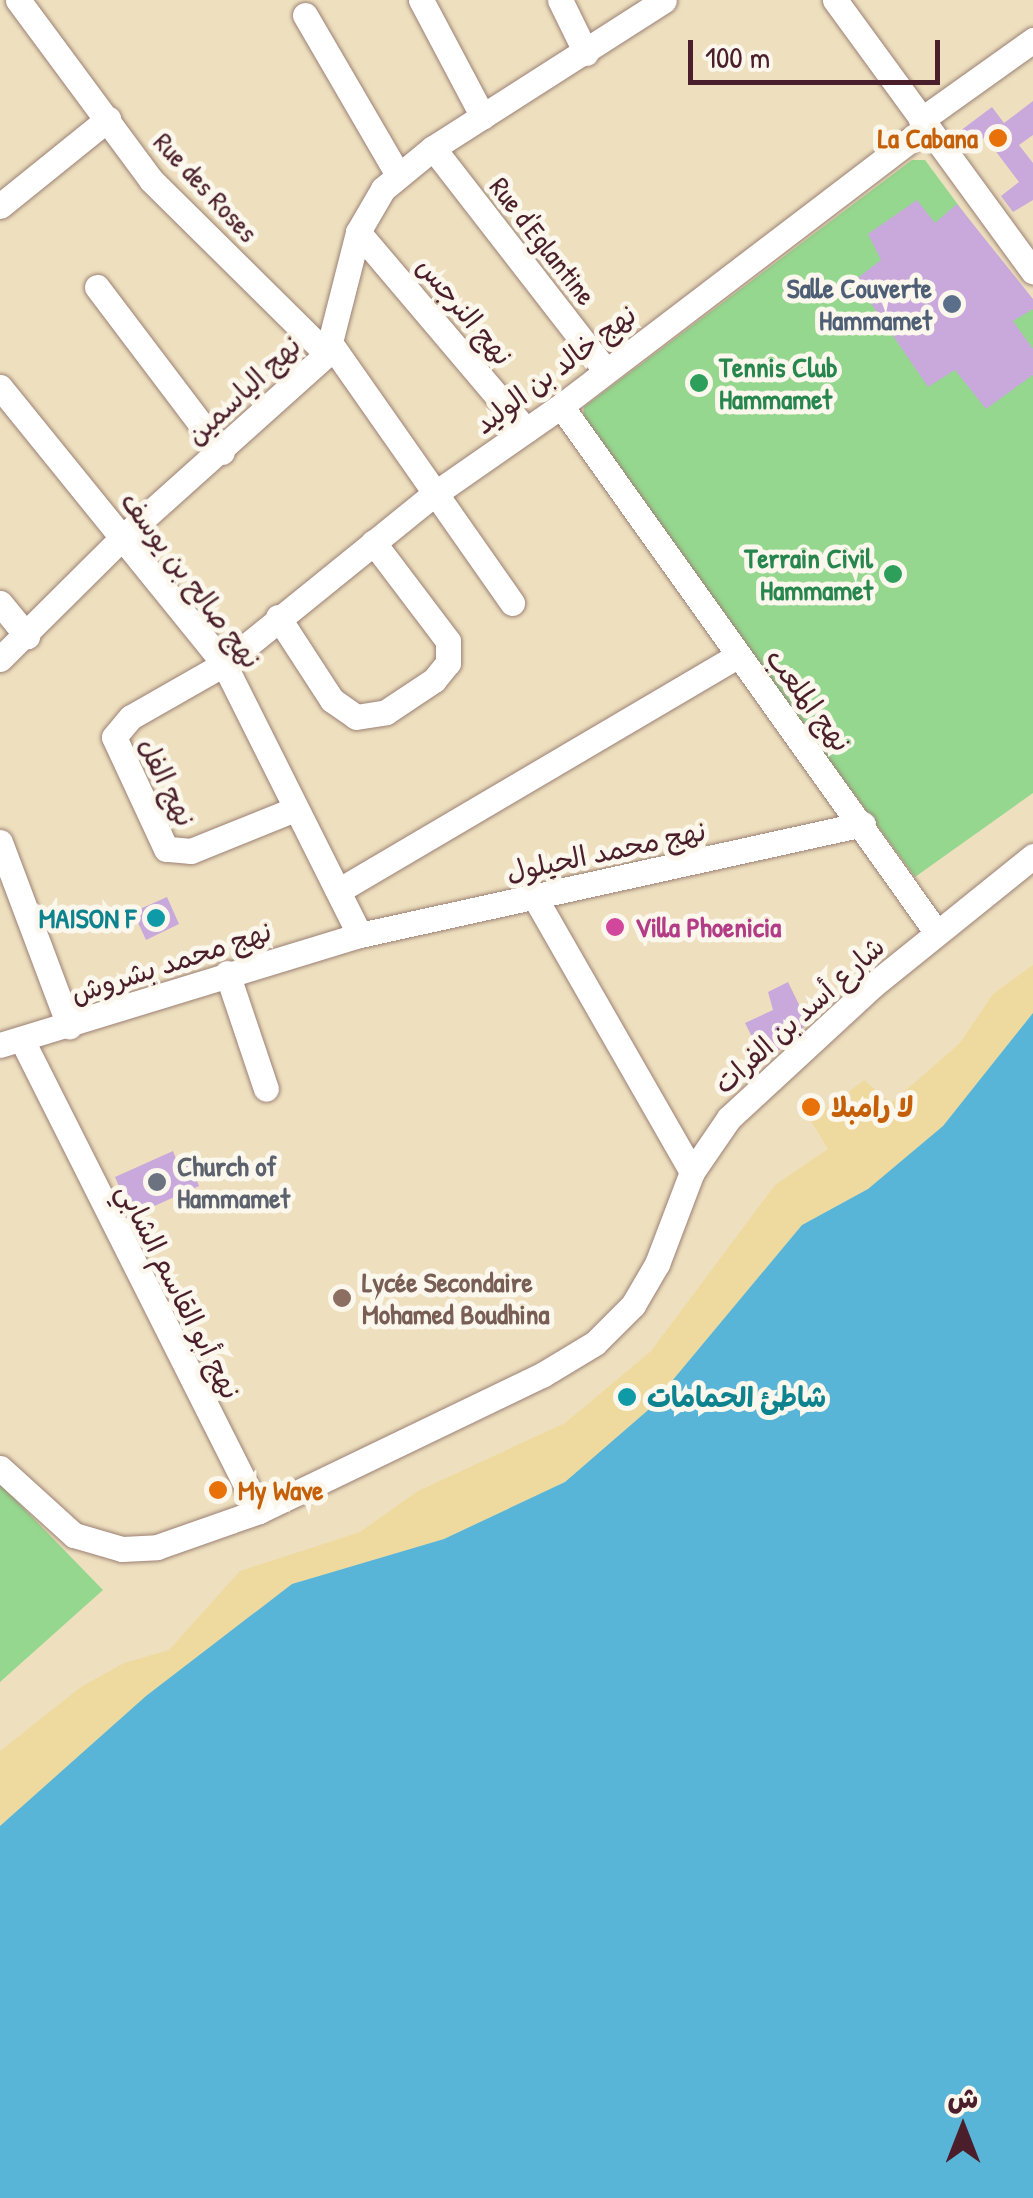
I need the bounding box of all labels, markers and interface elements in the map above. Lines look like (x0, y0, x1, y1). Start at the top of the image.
scale bar (693, 20, 946, 82)
text: 100 m (705, 37, 770, 77)
place label: La Cabana (878, 121, 978, 155)
street label: Rue des Roses (147, 125, 265, 249)
marker: La Cabana (987, 127, 1009, 149)
street label: Rue d'Eglantine (483, 171, 603, 311)
street label: نهج النرجس (410, 250, 520, 372)
place label: Salle Couverte Hammamet (787, 271, 932, 337)
marker: Salle Couverte Hammamet (941, 293, 963, 315)
street label: نهج خالد بن الوليد (467, 297, 643, 441)
street label: نهج الياسمين (178, 328, 308, 452)
place label: Tennis Club Hammamet (719, 350, 838, 416)
marker: Tennis Club Hammamet (688, 372, 710, 394)
street label: نهج صالح بن يوسف (114, 485, 268, 675)
place label: Terrain Civil Hammamet (744, 541, 873, 607)
marker: Terrain Civil Hammamet (882, 563, 904, 585)
street label: نهج الملعب (759, 642, 859, 758)
street label: نهج الفل (131, 732, 203, 832)
street label: نهج محمد الحيلول (503, 813, 709, 889)
place label: MAISON F (39, 901, 136, 935)
marker: MAISON F (145, 907, 167, 929)
place label: Villa Phoenicia (635, 910, 781, 944)
street label: نهج محمد بشروش (66, 914, 276, 1010)
marker: Villa Phoenicia (604, 916, 626, 938)
street label: شارع أسد بن الفرات (707, 930, 891, 1100)
place label: لا رامبلا (831, 1090, 913, 1124)
marker: لا رامبلا (800, 1096, 822, 1118)
place label: Church of Hammamet (177, 1149, 290, 1215)
marker: Church of Hammamet (146, 1171, 168, 1193)
street label: نهج أبو القاسم الشابي (110, 1177, 248, 1405)
place label: Lycée Secondaire Mohamed Boudhina (362, 1265, 549, 1331)
marker: Lycée Secondaire Mohamed Boudhina (331, 1287, 353, 1309)
place label: شاطئ الحمامات (647, 1380, 826, 1414)
marker: شاطئ الحمامات (616, 1386, 638, 1408)
place label: My Wave (238, 1473, 324, 1507)
marker: My Wave (207, 1479, 229, 1501)
north arrow (913, 2078, 1013, 2178)
text: ش (948, 2079, 978, 2117)

